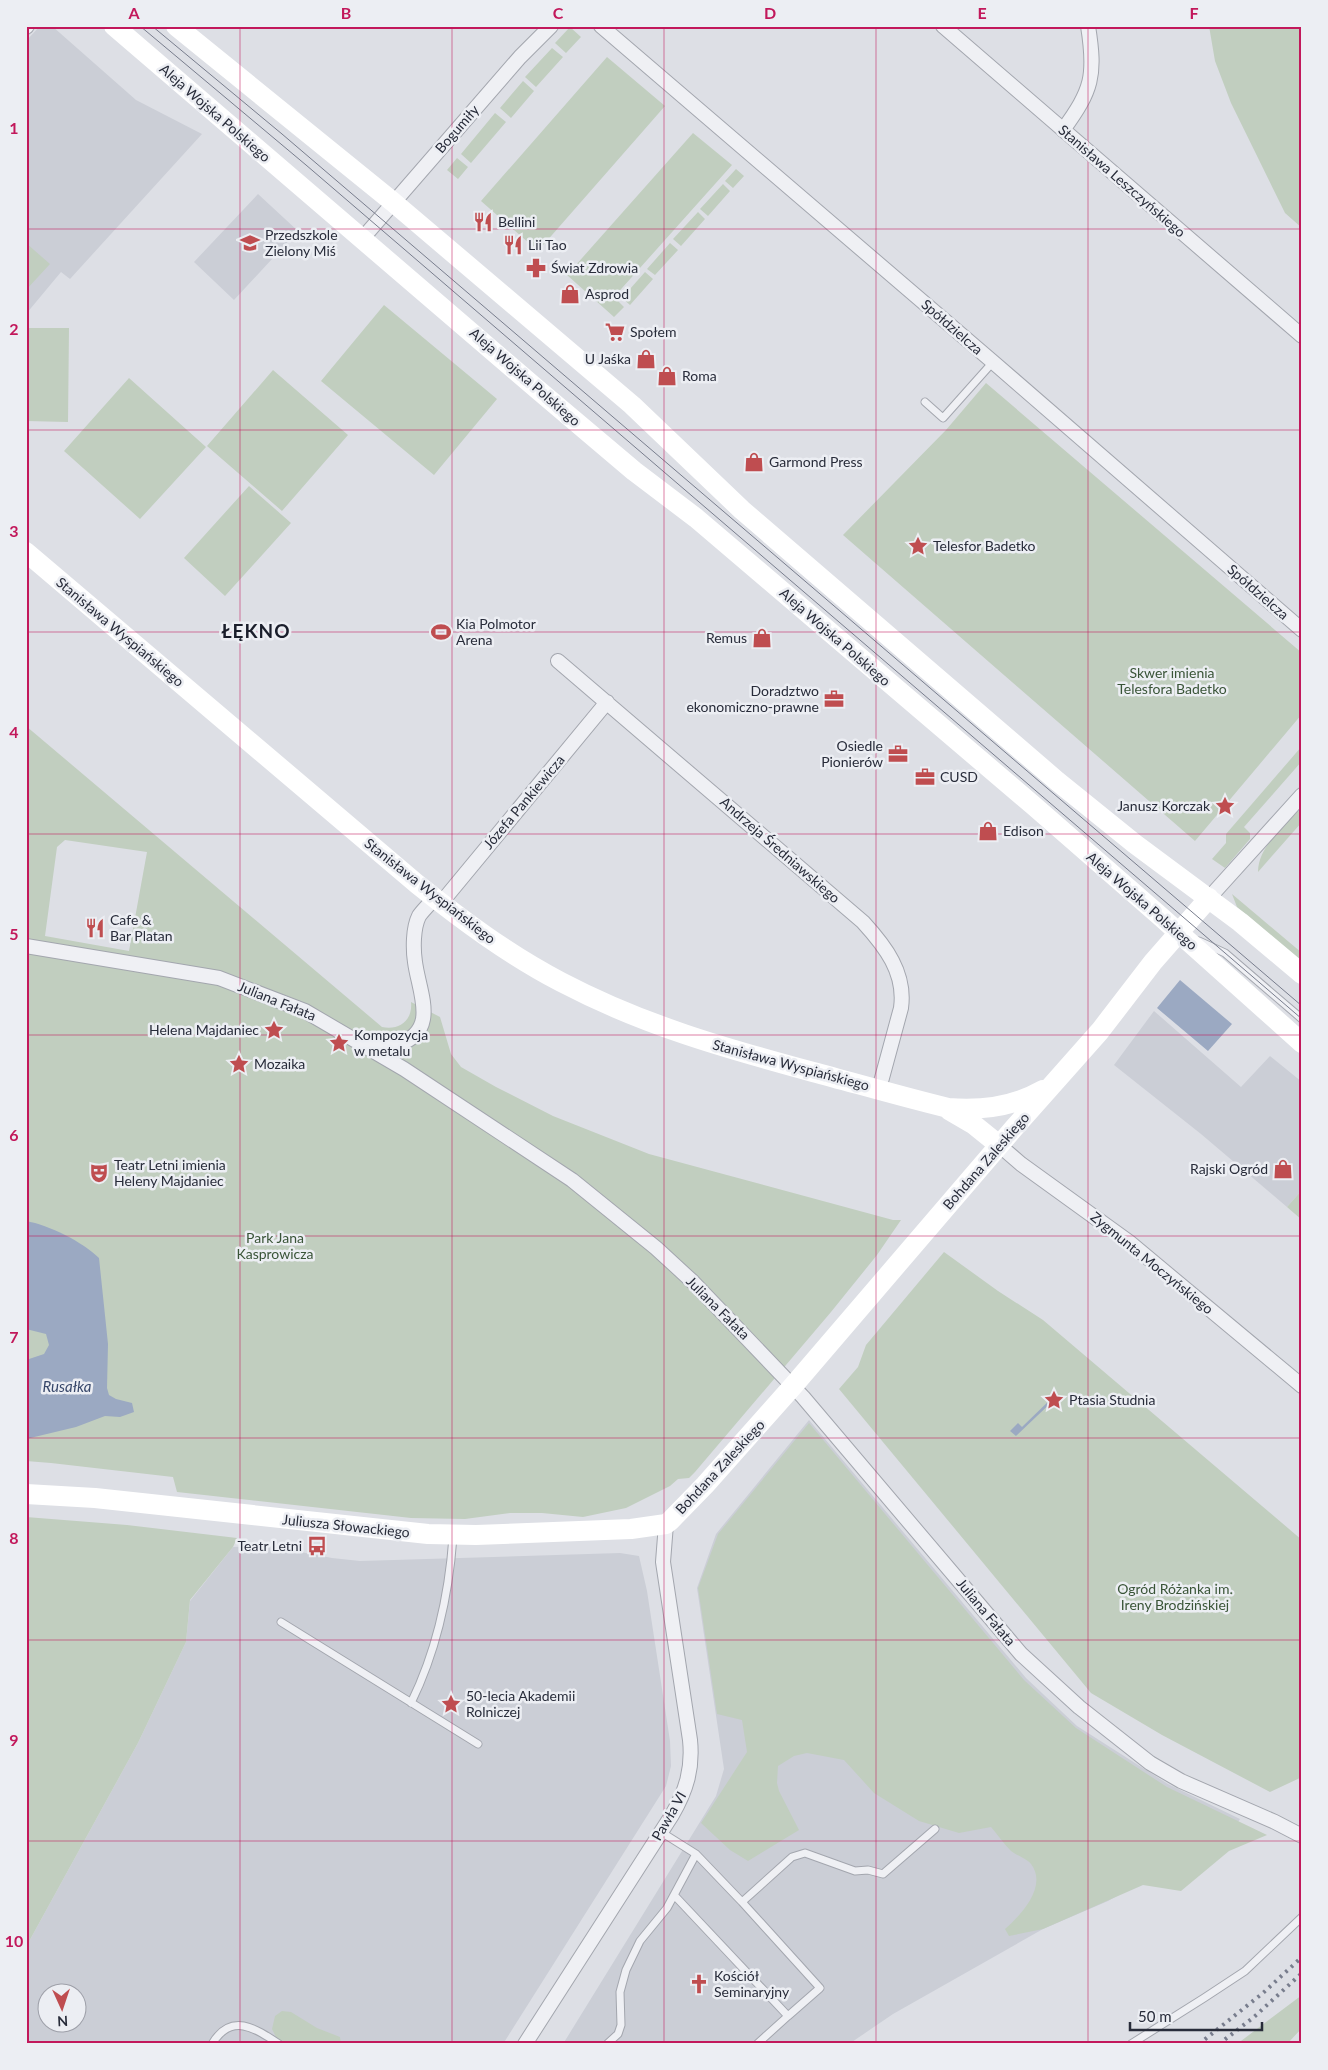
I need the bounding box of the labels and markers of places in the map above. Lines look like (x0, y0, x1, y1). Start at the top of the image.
restaurant icon: Bellini (472, 211, 494, 233)
place label: Bellini (498, 213, 535, 230)
place label: Przedszkole Zielony Miś (265, 226, 338, 259)
school or university icon: Przedszkole Zielony Miś (239, 232, 261, 254)
restaurant icon: Lii Tao (502, 234, 524, 256)
place label: Lii Tao (528, 236, 567, 253)
pharmacy icon: Świat Zdrowia (525, 257, 547, 279)
place label: Świat Zdrowia (551, 259, 638, 276)
shop icon: Asprod (559, 283, 581, 305)
place label: Asprod (585, 285, 629, 302)
supermarket icon: Społem (604, 321, 626, 343)
place label: Społem (630, 323, 676, 340)
shop icon: U Jaśka (635, 348, 657, 370)
place label: U Jaśka (585, 350, 631, 367)
shop icon: Roma (656, 365, 678, 387)
place label: Roma (682, 367, 717, 384)
shop icon: Garmond Press (743, 451, 765, 473)
place label: Garmond Press (769, 453, 863, 470)
place icon: Telesfor Badetko (907, 535, 929, 557)
place label: Telesfor Badetko (933, 537, 1036, 554)
place label: Kia Polmotor Arena (456, 615, 536, 648)
sports icon: Kia Polmotor Arena (430, 621, 452, 643)
shop icon: Remus (751, 627, 773, 649)
place label: Remus (706, 629, 747, 646)
place label: Doradztwo ekonomiczno-prawne (686, 682, 819, 715)
office icon: Doradztwo ekonomiczno-prawne (823, 688, 845, 710)
place label: Osiedle Pionierów (821, 737, 883, 770)
office icon: Osiedle Pionierów (887, 743, 909, 765)
office icon: CUSD (914, 766, 936, 788)
place label: CUSD (940, 768, 978, 785)
place icon: Janusz Korczak (1214, 795, 1236, 817)
place label: Janusz Korczak (1117, 797, 1211, 814)
shop icon: Edison (977, 820, 999, 842)
place label: Edison (1003, 822, 1044, 839)
place label: Cafe & Bar Platan (110, 911, 173, 944)
restaurant icon: Cafe & Bar Platan (84, 917, 106, 939)
place icon: Helena Majdaniec (263, 1019, 285, 1041)
place label: Helena Majdaniec (149, 1021, 259, 1038)
place label: Kompozycja w metalu (354, 1026, 428, 1059)
place icon: Kompozycja w metalu (328, 1032, 350, 1054)
place icon: Mozaika (228, 1053, 250, 1075)
place label: Mozaika (254, 1055, 305, 1072)
place label: Teatr Letni imienia Heleny Majdaniec (114, 1156, 226, 1189)
shop icon: Rajski Ogród (1272, 1158, 1294, 1180)
place label: Rajski Ogród (1190, 1160, 1268, 1177)
theatre icon: Teatr Letni imienia Heleny Majdaniec (88, 1162, 110, 1184)
place icon: Ptasia Studnia (1043, 1389, 1065, 1411)
place label: Ptasia Studnia (1069, 1391, 1155, 1408)
bus stop icon: Teatr Letni (306, 1535, 328, 1557)
place label: Teatr Letni (238, 1537, 302, 1554)
place label: 50-lecia Akademii Rolniczej (466, 1687, 575, 1720)
place icon: 50-lecia Akademii Rolniczej (440, 1693, 462, 1715)
place label: Kościół Seminaryjny (714, 1967, 790, 2000)
church icon: Kościół Seminaryjny (688, 1973, 710, 1995)

